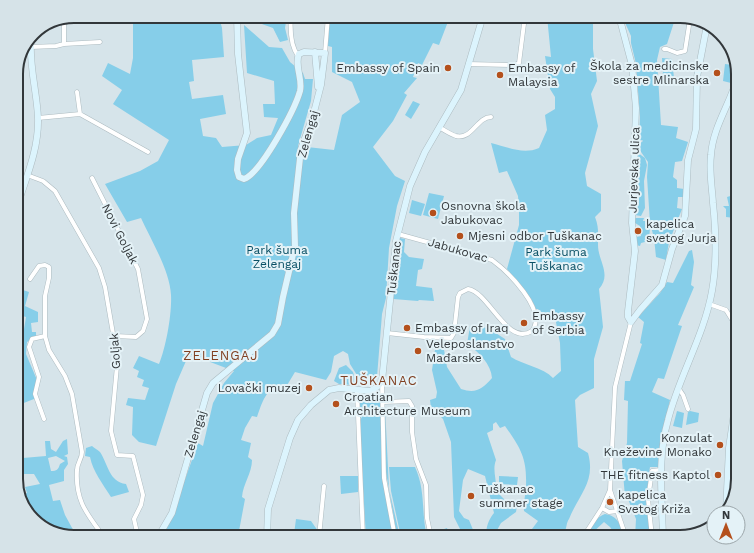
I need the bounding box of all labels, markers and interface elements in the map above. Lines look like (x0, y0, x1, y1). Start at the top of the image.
place label: Škola za medicinske sestre Mlinarska (590, 59, 709, 87)
place label: Embassy of Spain (336, 61, 440, 75)
place label: Embassy of Malaysia (508, 61, 576, 89)
marker: Embassy of Spain (443, 63, 453, 73)
marker: Škola za medicinske sestre Mlinarska (712, 68, 722, 78)
marker: Embassy of Malaysia (495, 70, 505, 80)
street label: Zelengaj (295, 109, 321, 159)
street label: Jurjevska ulica (625, 126, 643, 213)
place label: Osnovna škola Jabukovac (441, 199, 526, 227)
street label: Novi Goljak (99, 202, 141, 267)
marker: Osnovna škola Jabukovac (428, 208, 438, 218)
place label: kapelica svetog Jurja (646, 217, 717, 245)
marker: kapelica svetog Jurja (633, 226, 643, 236)
place label: Mjesni odbor Tuškanac (468, 229, 602, 243)
marker: Mjesni odbor Tuškanac (455, 231, 465, 241)
street label: Jabukovac (426, 235, 490, 265)
street label: Tuškanac (384, 240, 404, 296)
park label: Park šuma Zelengaj (246, 243, 308, 271)
park label: Park šuma Tuškanac (525, 245, 587, 273)
place label: Embassy of Serbia (532, 309, 585, 337)
marker: Embassy of Serbia (519, 318, 529, 328)
place label: Embassy of Iraq (415, 321, 509, 335)
marker: Embassy of Iraq (402, 323, 412, 333)
street label: Goljak (107, 332, 123, 370)
place label: Veleposlanstvo Mađarske (426, 337, 514, 365)
marker: Veleposlanstvo Mađarske (413, 346, 423, 356)
district label: ZELENGAJ (183, 348, 259, 363)
district label: TUŠKANAC (340, 372, 418, 388)
place label: Lovački muzej (218, 381, 301, 395)
marker: Lovački muzej (304, 383, 314, 393)
place label: Croatian Architecture Museum (344, 390, 470, 418)
marker: Croatian Architecture Museum (331, 399, 341, 409)
street label: Zelengaj (181, 409, 209, 459)
place label: Konzulat Kneževine Monako (603, 431, 712, 459)
marker: Konzulat Kneževine Monako (715, 440, 725, 450)
place label: THE fitness Kaptol (601, 468, 710, 482)
marker: THE fitness Kaptol (713, 470, 723, 480)
place label: Tuškanac summer stage (479, 482, 563, 510)
place label: kapelica Svetog Križa (618, 488, 691, 516)
marker: Tuškanac summer stage (466, 491, 476, 501)
marker: kapelica Svetog Križa (605, 497, 615, 507)
north arrow (706, 505, 746, 545)
text: N (722, 509, 730, 522)

